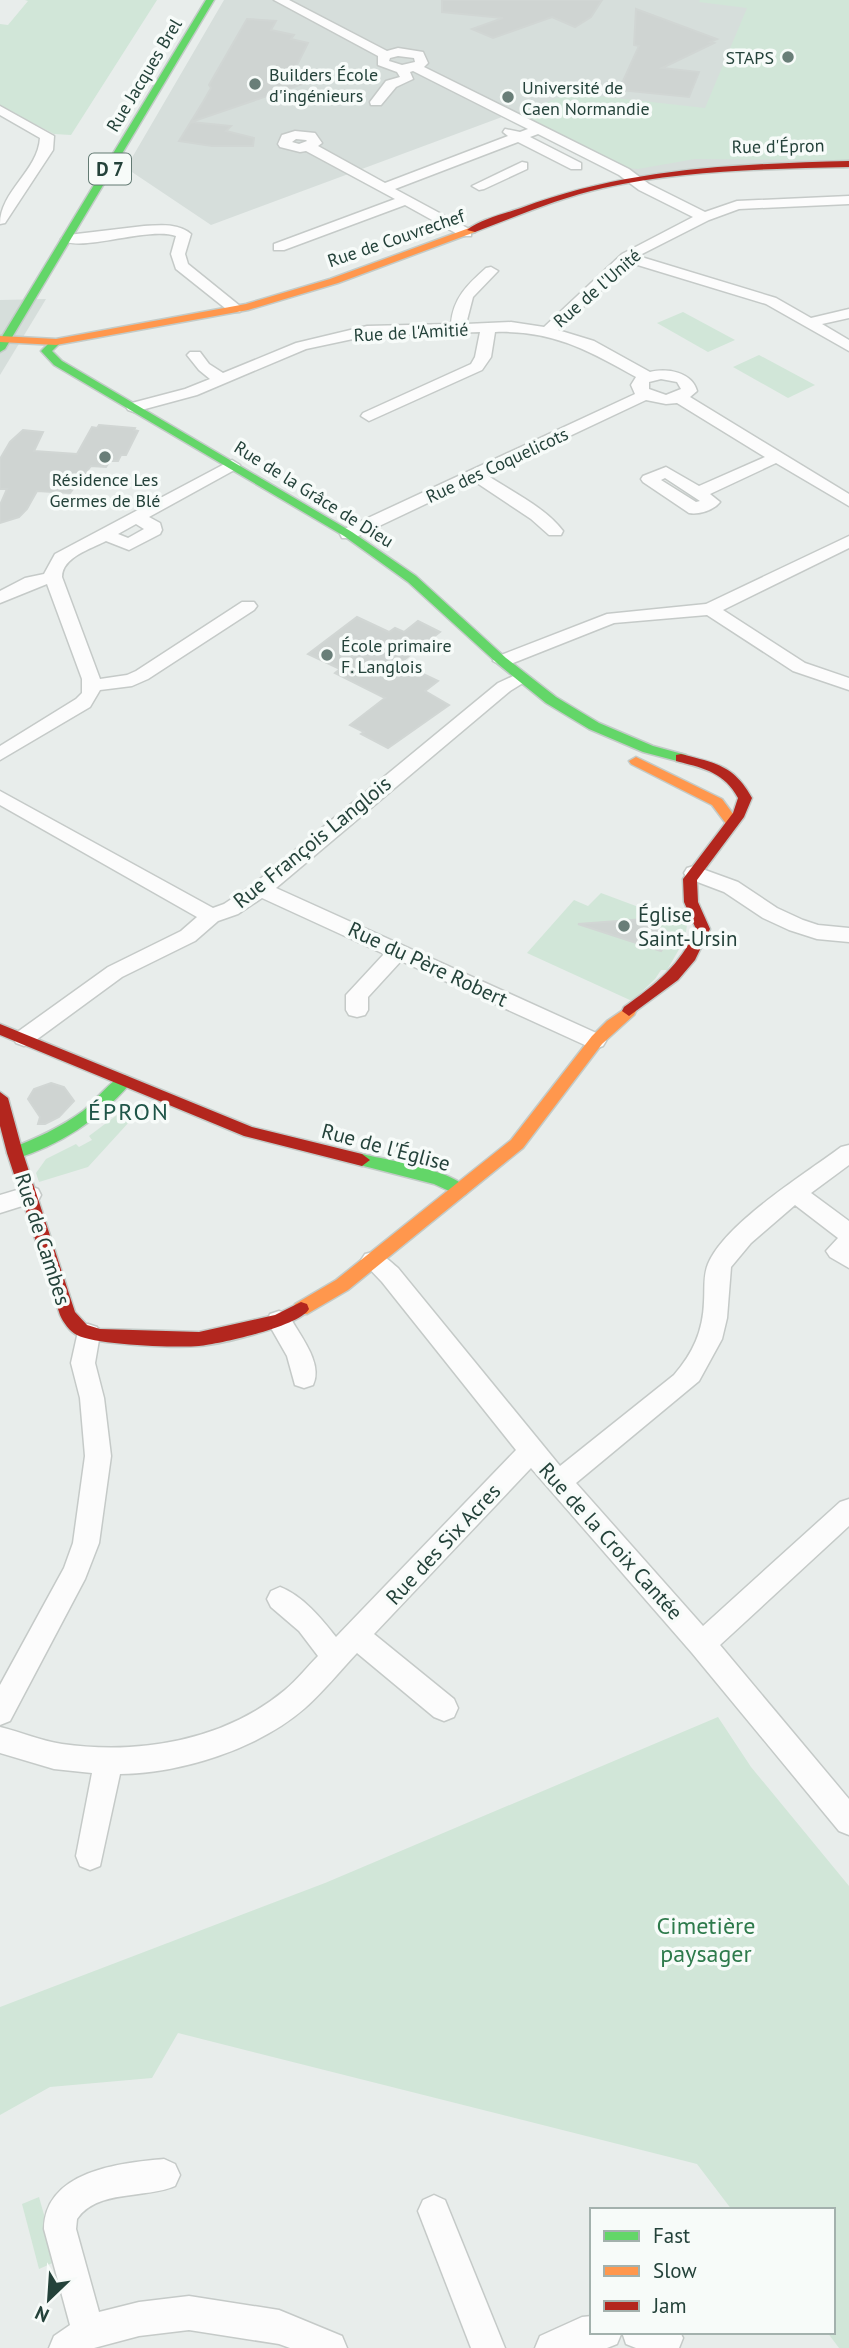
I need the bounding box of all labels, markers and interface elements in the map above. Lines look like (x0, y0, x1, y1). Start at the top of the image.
street label: Rue Jacques Brel (101, 14, 187, 136)
place label: STAPS (726, 46, 774, 69)
marker: STAPS (780, 49, 796, 65)
place label: Builders École d'ingénieurs (269, 63, 378, 107)
marker: Builders École d'ingénieurs (247, 76, 263, 92)
place label: Université de Caen Normandie (522, 76, 650, 120)
marker: Université de Caen Normandie (500, 89, 516, 105)
street label: Rue d'Épron (731, 134, 825, 158)
road number: D 7 (89, 154, 131, 184)
street label: Rue de Couvrechef (324, 203, 469, 272)
street label: Rue de l'Unité (549, 244, 645, 332)
street label: Rue de l'Amitié (353, 318, 469, 346)
street label: Rue des Coquelicots (422, 422, 572, 508)
street label: Rue de la Grâce de Dieu (230, 436, 398, 552)
marker: Résidence Les Germes de Blé (97, 449, 113, 465)
place label: Résidence Les Germes de Blé (50, 468, 160, 512)
place label: École primaire F. Langlois (341, 634, 452, 678)
marker: École primaire F. Langlois (319, 647, 335, 663)
street label: Rue François Langlois (228, 770, 396, 914)
place label: Église Saint-Ursin (638, 901, 737, 952)
street label: Rue du Père Robert (344, 915, 512, 1013)
marker: Église Saint-Ursin (616, 918, 632, 934)
district label: ÉPRON (88, 1096, 170, 1127)
street label: Rue de l'Église (319, 1117, 453, 1177)
street label: Rue de Cambes (9, 1169, 77, 1309)
street label: Rue de la Croix Cantée (533, 1457, 689, 1625)
street label: Rue des Six Acres (380, 1478, 506, 1610)
park label: Cimetière paysager (657, 1910, 755, 1969)
legend (590, 2208, 835, 2334)
text: Fast (653, 2222, 690, 2249)
text: Slow (653, 2257, 697, 2284)
north arrow (14, 2264, 84, 2334)
text: Jam (652, 2292, 687, 2319)
text: N (31, 2301, 53, 2328)

